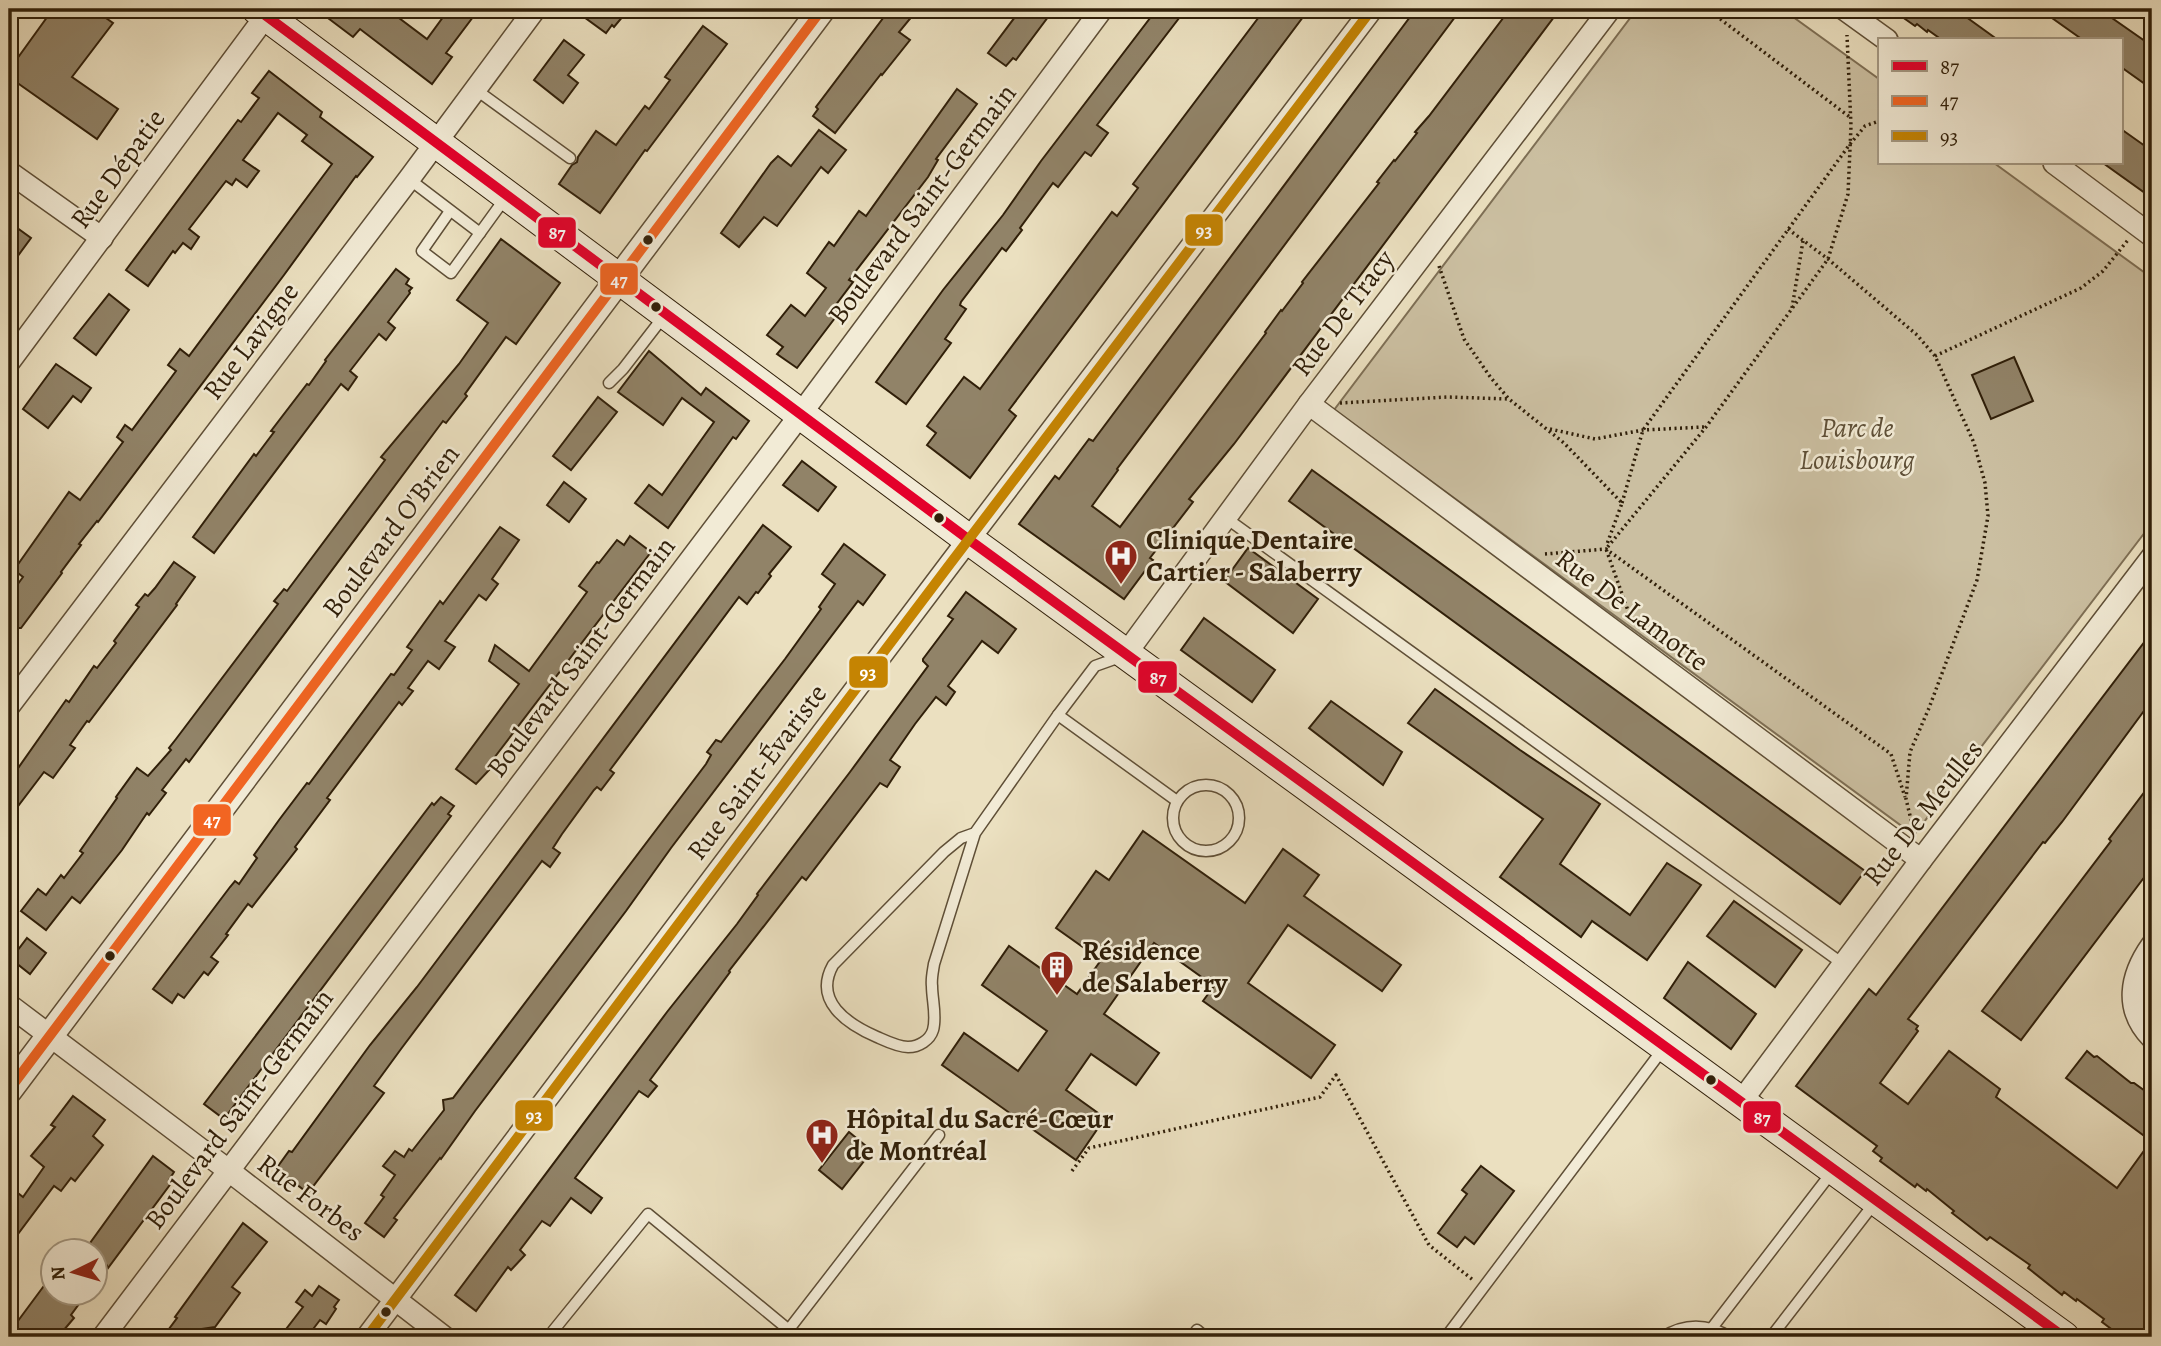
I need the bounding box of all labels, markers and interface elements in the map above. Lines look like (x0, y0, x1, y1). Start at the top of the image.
legend (1878, 38, 2122, 164)
text: 87 (1940, 53, 1959, 81)
street label: Boulevard Saint-Germain (819, 76, 1025, 332)
text: 47 (1940, 87, 1959, 115)
street label: Rue Dépatie (62, 102, 174, 236)
text: 93 (1940, 123, 1958, 151)
line badge: 93 (1184, 213, 1224, 247)
line badge: 87 (537, 216, 577, 249)
text: 93 (1196, 218, 1212, 244)
text: 87 (548, 220, 567, 246)
unlabelled marker (641, 233, 655, 247)
street label: Rue De Tracy (1283, 241, 1403, 384)
line badge: 47 (599, 262, 639, 296)
text: 47 (610, 267, 628, 293)
street label: Rue Lavigne (194, 274, 308, 408)
unlabelled marker (649, 300, 663, 314)
park label: Parc de Louisbourg (1799, 409, 1915, 479)
street label: Boulevard O'Brien (313, 437, 469, 625)
unlabelled marker (932, 511, 946, 525)
place label: Clinique Dentaire Cartier - Salaberry (1146, 521, 1363, 591)
street label: Boulevard Saint-Germain (478, 529, 684, 785)
hospital icon: Clinique Dentaire Cartier - Salaberry (1102, 537, 1140, 586)
street label: Rue De Lamotte (1548, 540, 1716, 680)
line badge: 93 (848, 655, 889, 689)
text: 93 (860, 660, 876, 686)
line badge: 87 (1137, 660, 1178, 694)
text: 87 (1149, 665, 1168, 691)
street label: Rue Saint-Évariste (678, 676, 836, 868)
street label: Rue De Meulles (1854, 732, 1992, 894)
line badge: 47 (192, 803, 232, 837)
text: 47 (203, 807, 221, 833)
place label: Résidence de Salaberry (1082, 932, 1229, 1002)
building icon: Résidence de Salaberry (1038, 948, 1076, 997)
unlabelled marker (103, 949, 117, 963)
street label: Boulevard Saint-Germain (136, 981, 342, 1237)
unlabelled marker (1704, 1073, 1718, 1087)
line badge: 93 (514, 1099, 554, 1132)
place label: Hôpital du Sacré-Cœur de Montréal (846, 1100, 1114, 1170)
line badge: 87 (1742, 1100, 1782, 1134)
text: 93 (526, 1103, 542, 1129)
text: 87 (1753, 1105, 1772, 1131)
hospital icon: Hôpital du Sacré-Cœur de Montréal (803, 1116, 841, 1165)
street label: Rue Forbes (250, 1145, 372, 1251)
north arrow (38, 1238, 108, 1308)
text: N (44, 1265, 72, 1281)
unlabelled marker (379, 1305, 393, 1319)

